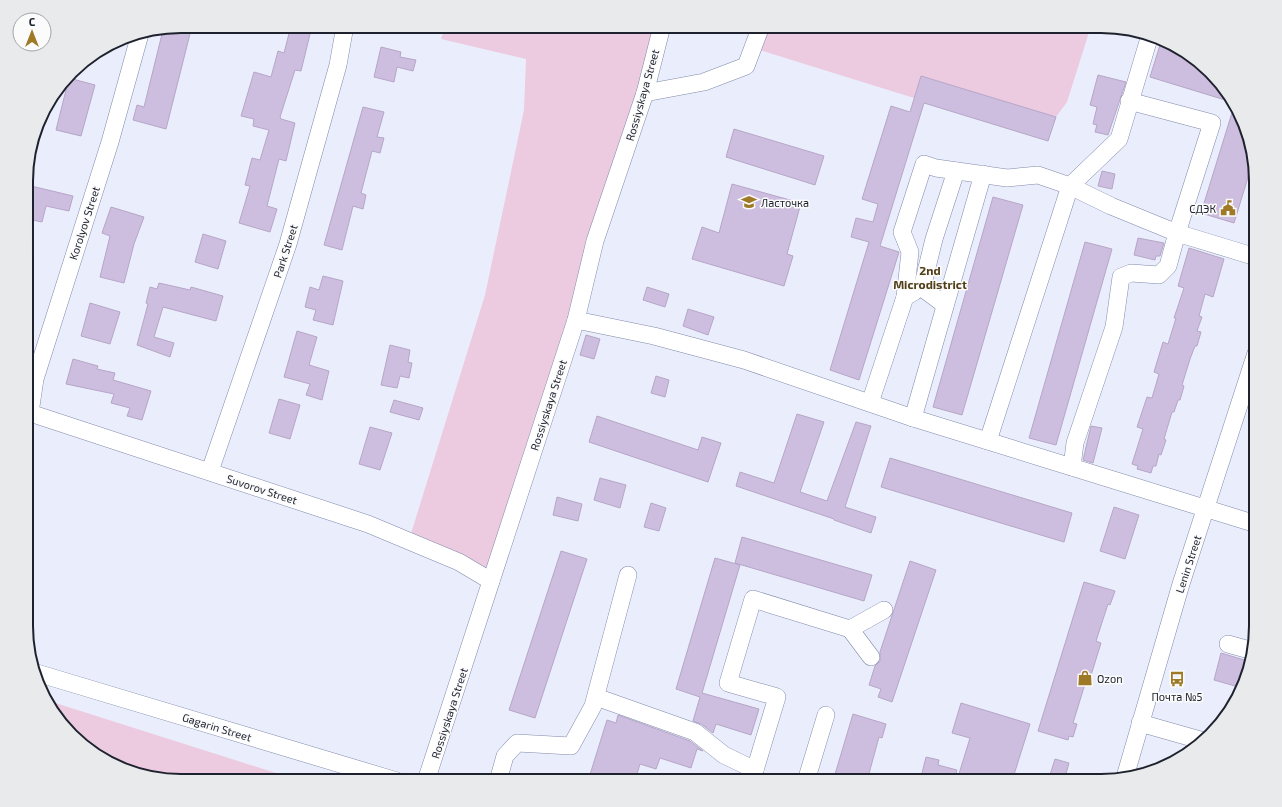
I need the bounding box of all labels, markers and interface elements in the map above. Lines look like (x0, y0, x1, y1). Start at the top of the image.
north arrow (12, 12, 52, 52)
text: С (29, 15, 36, 28)
street label: Rossiyskaya Street (623, 48, 661, 142)
street label: Korolyov Street (66, 185, 102, 261)
school or university icon: Ласточка (740, 193, 758, 211)
place label: Ласточка (761, 196, 809, 209)
public building icon: СДЭК (1219, 199, 1237, 217)
place label: СДЭК (1189, 202, 1216, 215)
street label: Park Street (270, 223, 300, 279)
district label: 2nd Microdistrict (893, 263, 967, 291)
street label: Rossiyskaya Street (527, 358, 569, 452)
street label: Suvorov Street (225, 471, 299, 507)
street label: Lenin Street (1173, 533, 1203, 595)
street label: Rossiyskaya Street (428, 666, 470, 760)
shop icon: Ozon (1076, 669, 1094, 687)
bus stop icon: Почта №5 (1168, 670, 1186, 688)
place label: Ozon (1097, 672, 1123, 685)
place label: Почта №5 (1151, 690, 1203, 703)
street label: Gagarin Street (181, 710, 253, 744)

